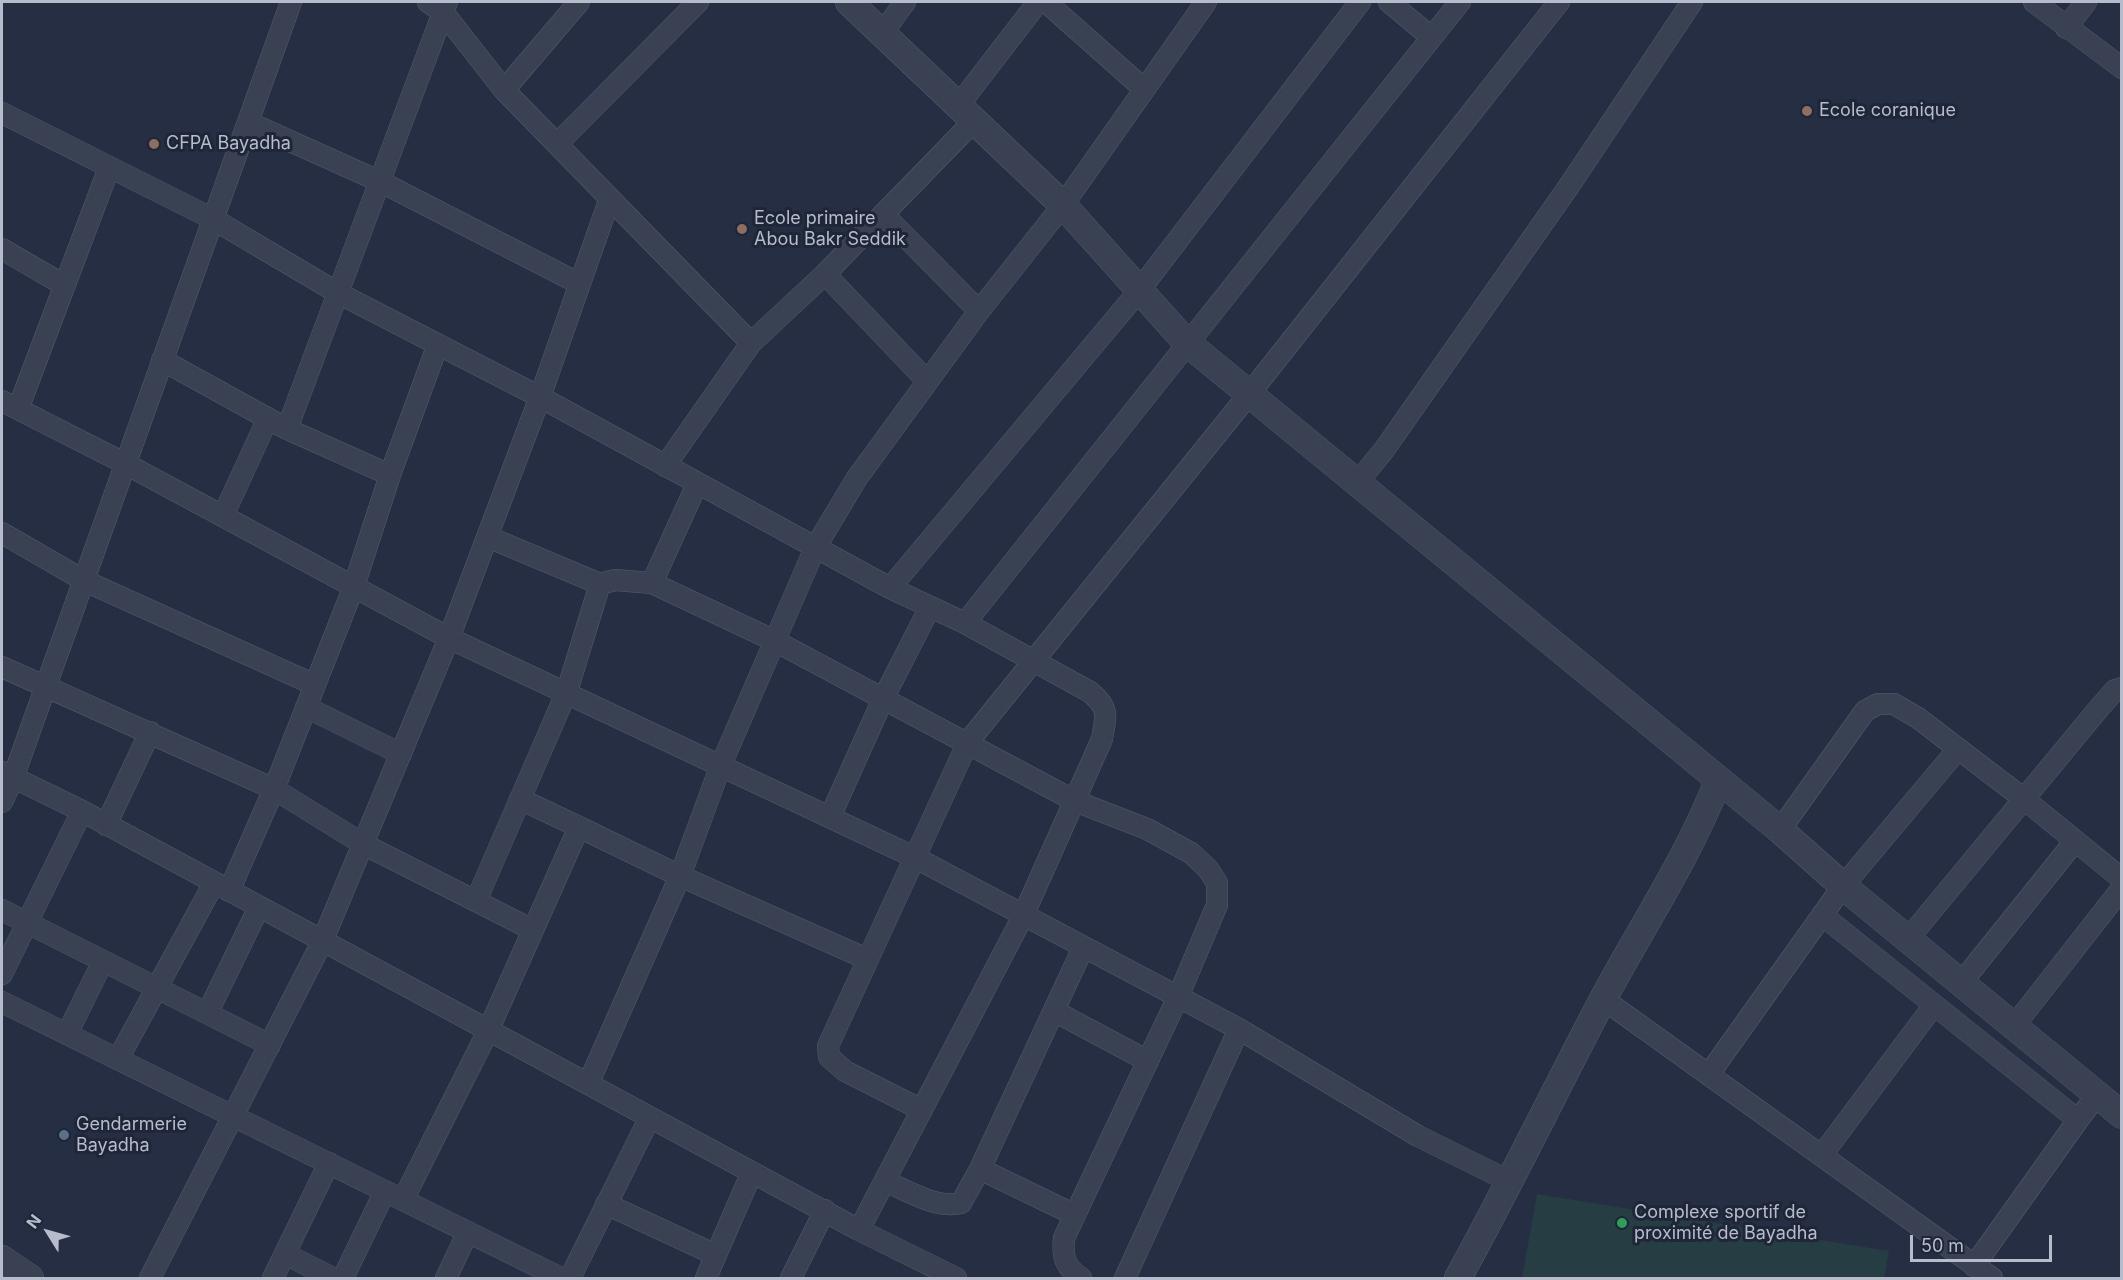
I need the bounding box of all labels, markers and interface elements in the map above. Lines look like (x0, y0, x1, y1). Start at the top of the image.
place label: Ecole coranique (1819, 100, 1956, 122)
marker: Ecole coranique (1800, 104, 1814, 118)
place label: CFPA Bayadha (166, 133, 291, 155)
marker: CFPA Bayadha (147, 137, 161, 151)
place label: Ecole primaire Abou Bakr Seddik (754, 208, 906, 250)
marker: Ecole primaire Abou Bakr Seddik (735, 222, 749, 236)
place label: Gendarmerie Bayadha (76, 1114, 187, 1156)
marker: Gendarmerie Bayadha (57, 1128, 71, 1142)
north arrow (18, 1202, 78, 1262)
place label: Complexe sportif de proximité de Bayadha (1634, 1202, 1818, 1244)
text: N (22, 1210, 45, 1232)
marker: Complexe sportif de proximité de Bayadha (1615, 1216, 1629, 1230)
scale bar (1913, 1223, 2056, 1261)
text: 50 m (1921, 1235, 1964, 1256)

